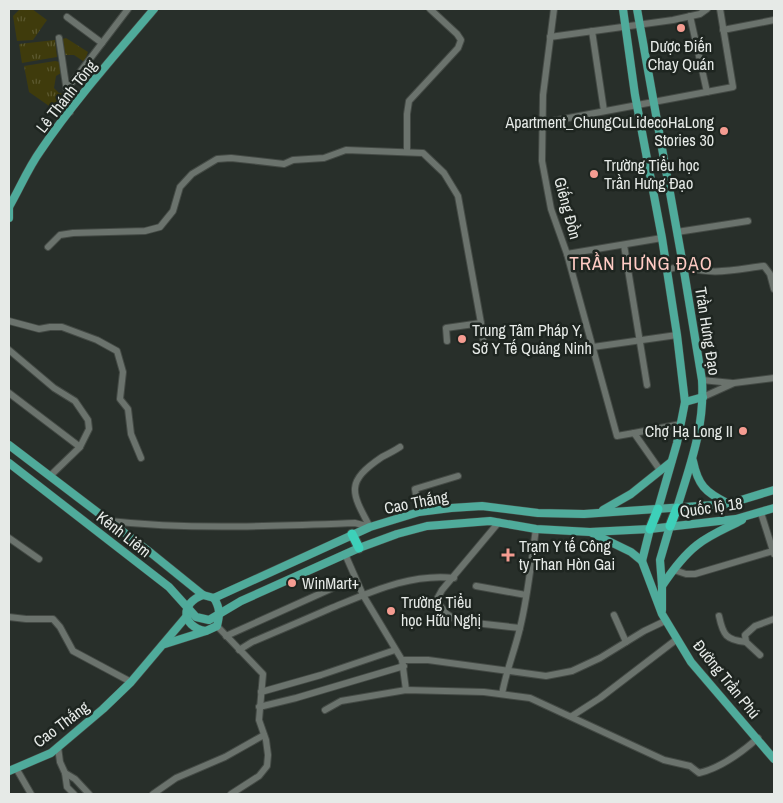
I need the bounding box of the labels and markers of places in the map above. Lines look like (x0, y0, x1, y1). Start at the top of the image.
marker: Dược Điến Chay Quán (675, 22, 687, 34)
place label: Dược Điến Chay Quán (648, 35, 714, 75)
place label: Apartment_ChungCuLidecoHaLong Stories 30 (504, 111, 715, 151)
marker: Apartment_ChungCuLidecoHaLong Stories 30 (718, 125, 730, 137)
place label: Trường Tiểu học Trần Hưng Đạo (604, 154, 700, 194)
marker: Trường Tiểu học Trần Hưng Đạo (588, 168, 600, 180)
place label: Trung Tâm Pháp Y, Sở Y Tế Quảng Ninh (472, 319, 592, 359)
marker: Trung Tâm Pháp Y, Sở Y Tế Quảng Ninh (456, 333, 468, 345)
place label: Chợ Hạ Long II (645, 420, 733, 442)
marker: Chợ Hạ Long II (737, 425, 749, 437)
place label: Trạm Y tế Công ty Than Hòn Gai (519, 535, 615, 575)
marker: Trạm Y tế Công ty Than Hòn Gai (501, 548, 515, 562)
place label: WinMart+ (302, 572, 359, 594)
marker: WinMart+ (286, 577, 298, 589)
place label: Trường Tiểu học Hữu Nghị (401, 591, 481, 631)
marker: Trường Tiểu học Hữu Nghị (385, 605, 397, 617)

